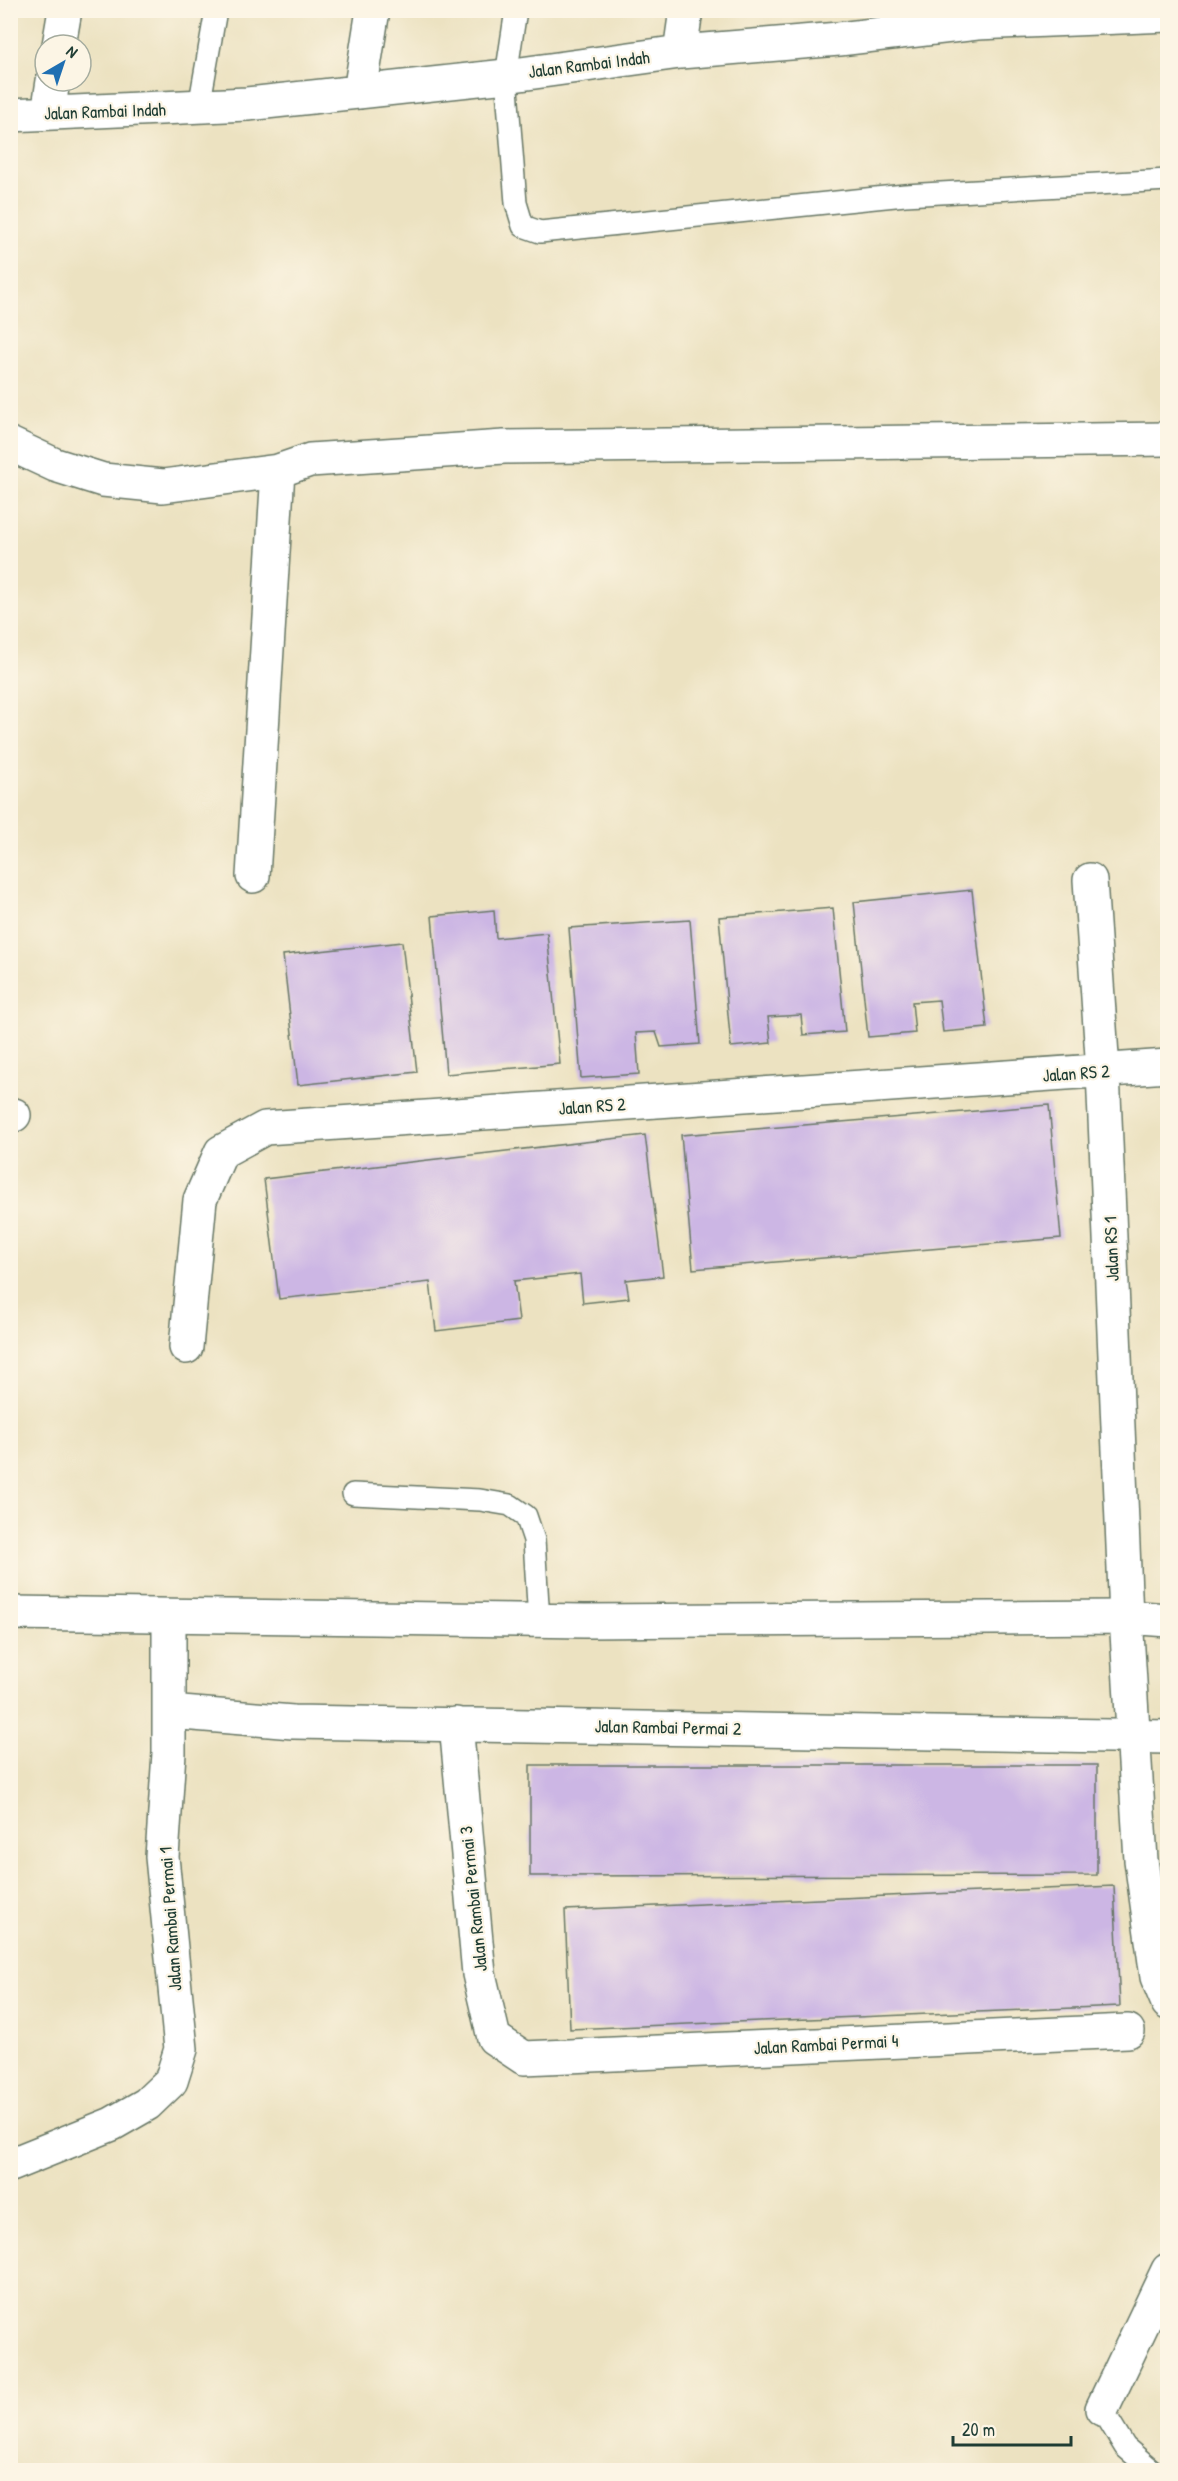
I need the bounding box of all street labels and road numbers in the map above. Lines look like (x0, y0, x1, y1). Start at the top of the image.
street label: Jalan Rambai Indah (527, 44, 651, 84)
street label: Jalan Rambai Indah (44, 96, 167, 126)
street label: Jalan RS 2 (1042, 1058, 1111, 1088)
street label: Jalan RS 2 (558, 1091, 627, 1121)
street label: Jalan RS 1 (1097, 1216, 1125, 1282)
street label: Jalan Rambai Permai 2 (594, 1713, 742, 1741)
street label: Jalan Rambai Permai 3 (453, 1825, 493, 1973)
street label: Jalan Rambai Permai 1 (152, 1846, 188, 1992)
street label: Jalan Rambai Permai 4 (753, 2028, 899, 2060)

